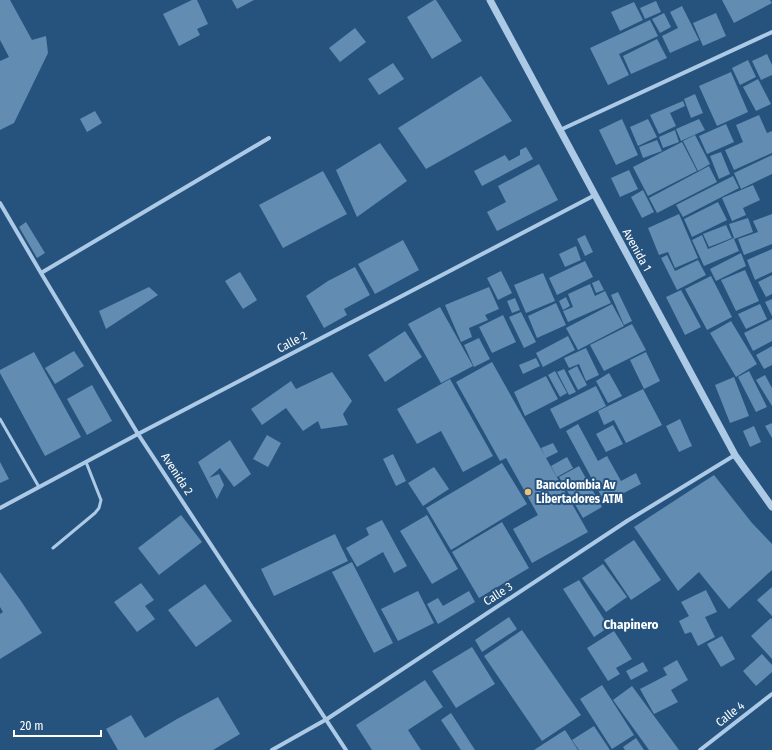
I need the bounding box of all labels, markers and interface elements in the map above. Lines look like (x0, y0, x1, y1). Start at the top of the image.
street label: Avenida 1 (620, 226, 654, 274)
street label: Calle 2 (275, 328, 309, 356)
street label: Avenida 2 (158, 450, 196, 498)
place label: Bancolombia Av Libertadores ATM (536, 478, 623, 506)
marker: Bancolombia Av Libertadores ATM (523, 487, 533, 497)
street label: Calle 3 (481, 579, 515, 609)
district label: Chapinero (603, 617, 659, 632)
street label: Calle 4 (713, 698, 747, 730)
scale bar (14, 712, 101, 738)
text: 20 m (20, 719, 44, 733)

